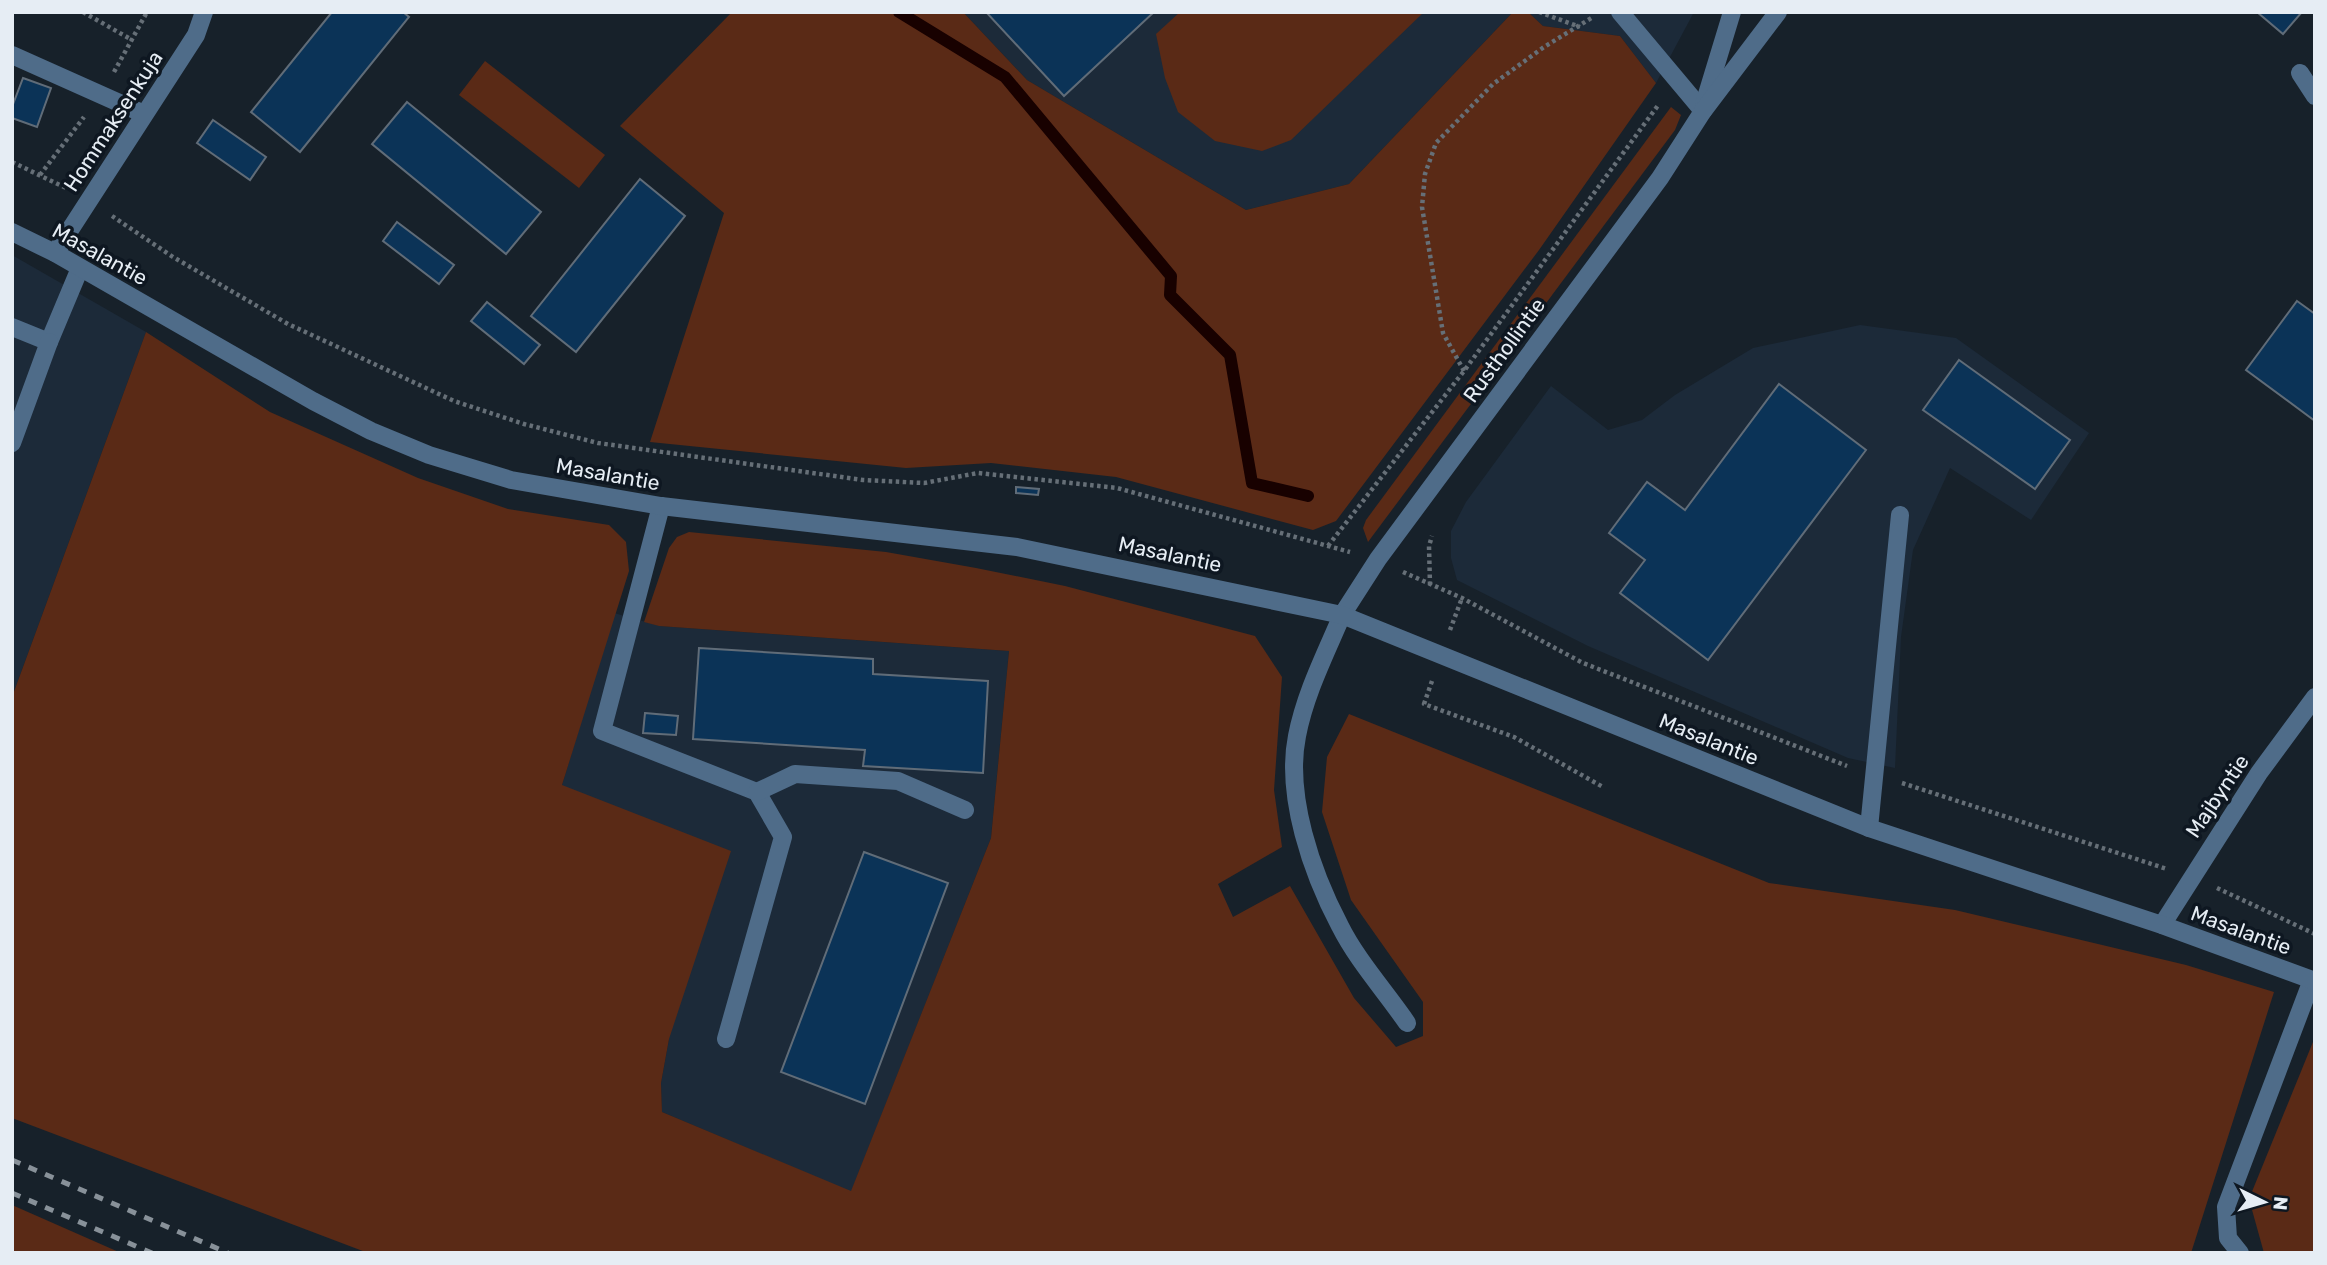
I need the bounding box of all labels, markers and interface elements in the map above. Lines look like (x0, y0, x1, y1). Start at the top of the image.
street label: Hommaksenkuja (58, 46, 168, 196)
street label: Masalantie (48, 218, 152, 290)
street label: Rusthollintie (1458, 293, 1550, 407)
street label: Masalantie (554, 453, 662, 495)
street label: Masalantie (1116, 531, 1224, 577)
street label: Masalantie (1656, 708, 1762, 770)
street label: Majbyntie (2180, 750, 2254, 842)
street label: Masalantie (2187, 900, 2295, 960)
north arrow (2229, 1167, 2299, 1237)
text: N (2268, 1196, 2292, 1211)

